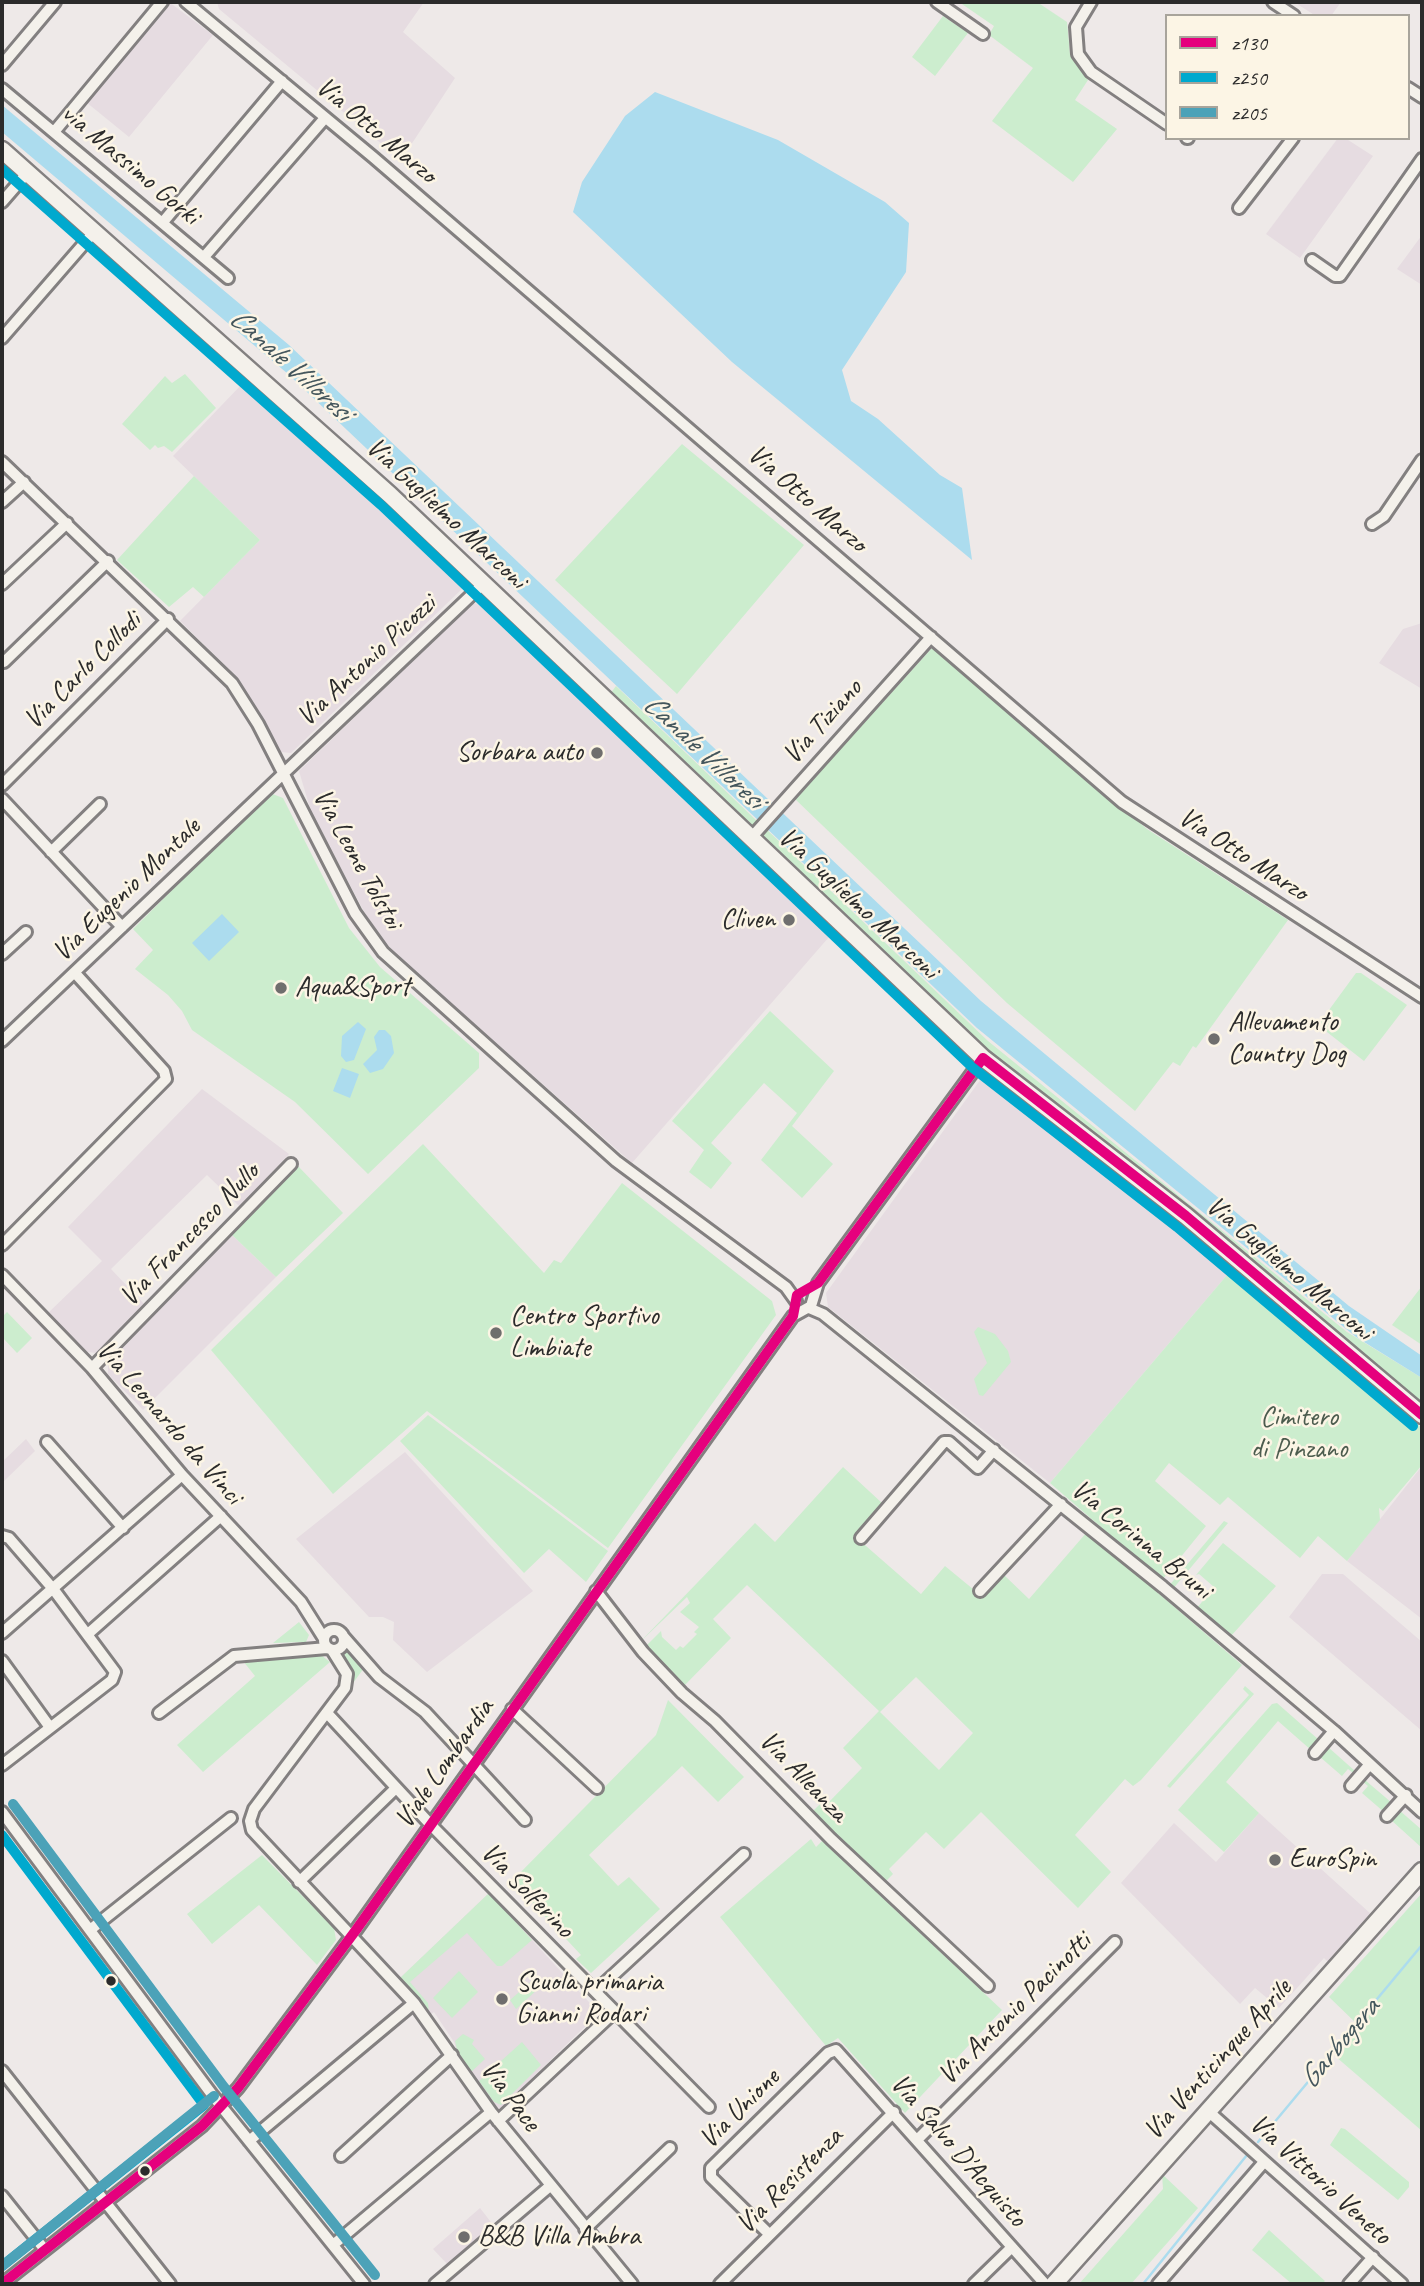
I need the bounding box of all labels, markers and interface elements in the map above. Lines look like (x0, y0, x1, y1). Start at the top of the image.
legend (1165, 14, 1410, 140)
text: z130 (1232, 30, 1267, 56)
text: z250 (1232, 65, 1267, 91)
street label: Via Otto Marzo (309, 71, 443, 191)
street label: via Massimo Gorki (54, 97, 206, 233)
text: z205 (1232, 100, 1267, 126)
water label: Canale Villoresi (221, 301, 359, 429)
street label: Via Guglielmo Marconi (359, 431, 533, 597)
street label: Via Otto Marzo (740, 438, 874, 560)
street label: Via Antonio Picozzi (290, 588, 444, 734)
street label: Via Carlo Collodi (17, 605, 149, 737)
street label: Via Tiziano (776, 672, 870, 772)
water label: Canale Villoresi (635, 687, 771, 817)
place label: Sorbara auto (456, 736, 583, 770)
marker: Sorbara auto (589, 745, 605, 761)
street label: Via Leone Tolstoi (305, 783, 409, 935)
street label: Via Otto Marzo (1172, 801, 1314, 909)
street label: Via Eugenio Montale (46, 811, 208, 969)
street label: Via Guglielmo Marconi (771, 821, 945, 987)
place label: Cliven (721, 903, 775, 937)
marker: Cliven (781, 912, 797, 928)
place label: Aqua&Sport (295, 971, 410, 1005)
marker: Aqua&Sport (273, 980, 289, 996)
place label: Allevamento Country Dog (1228, 1006, 1346, 1072)
marker: Allevamento Country Dog (1206, 1031, 1222, 1047)
street label: Via Francesco Nullo (113, 1156, 267, 1314)
street label: Via Guglielmo Marconi (1199, 1189, 1379, 1349)
place label: Centro Sportivo Limbiate (510, 1300, 659, 1366)
marker: Centro Sportivo Limbiate (488, 1325, 504, 1341)
street label: Via Leonardo da Vinci (89, 1334, 249, 1512)
park label: Cimitero di Pinzano (1251, 1401, 1347, 1467)
street label: Via Corinna Bruni (1064, 1473, 1218, 1607)
street label: Viale Lombardia (388, 1693, 502, 1835)
street label: Via Alleanza (751, 1724, 855, 1830)
street label: Via Solferino (473, 1836, 581, 1946)
place label: EuroSpin (1289, 1843, 1376, 1877)
marker: EuroSpin (1267, 1852, 1283, 1868)
street label: Via Antonio Pacinotti (931, 1925, 1099, 2093)
place label: Scuola primaria Gianni Rodari (516, 1966, 663, 2032)
street label: Via Venticinque Aprile (1137, 1973, 1299, 2147)
unlabelled marker (104, 1974, 118, 1988)
marker: Scuola primaria Gianni Rodari (494, 1991, 510, 2007)
water label: Garbogera (1292, 1992, 1388, 2096)
street label: Via Pace (472, 2054, 548, 2138)
street label: Via Unione (693, 2062, 787, 2156)
street label: Via Salvo D'Acquisto (883, 2068, 1033, 2234)
street label: Via Vittorio Veneto (1242, 2108, 1398, 2252)
street label: Via Resistenza (730, 2121, 850, 2241)
unlabelled marker (138, 2164, 152, 2178)
place label: B&B Villa Ambra (478, 2220, 640, 2254)
marker: B&B Villa Ambra (456, 2229, 472, 2245)

